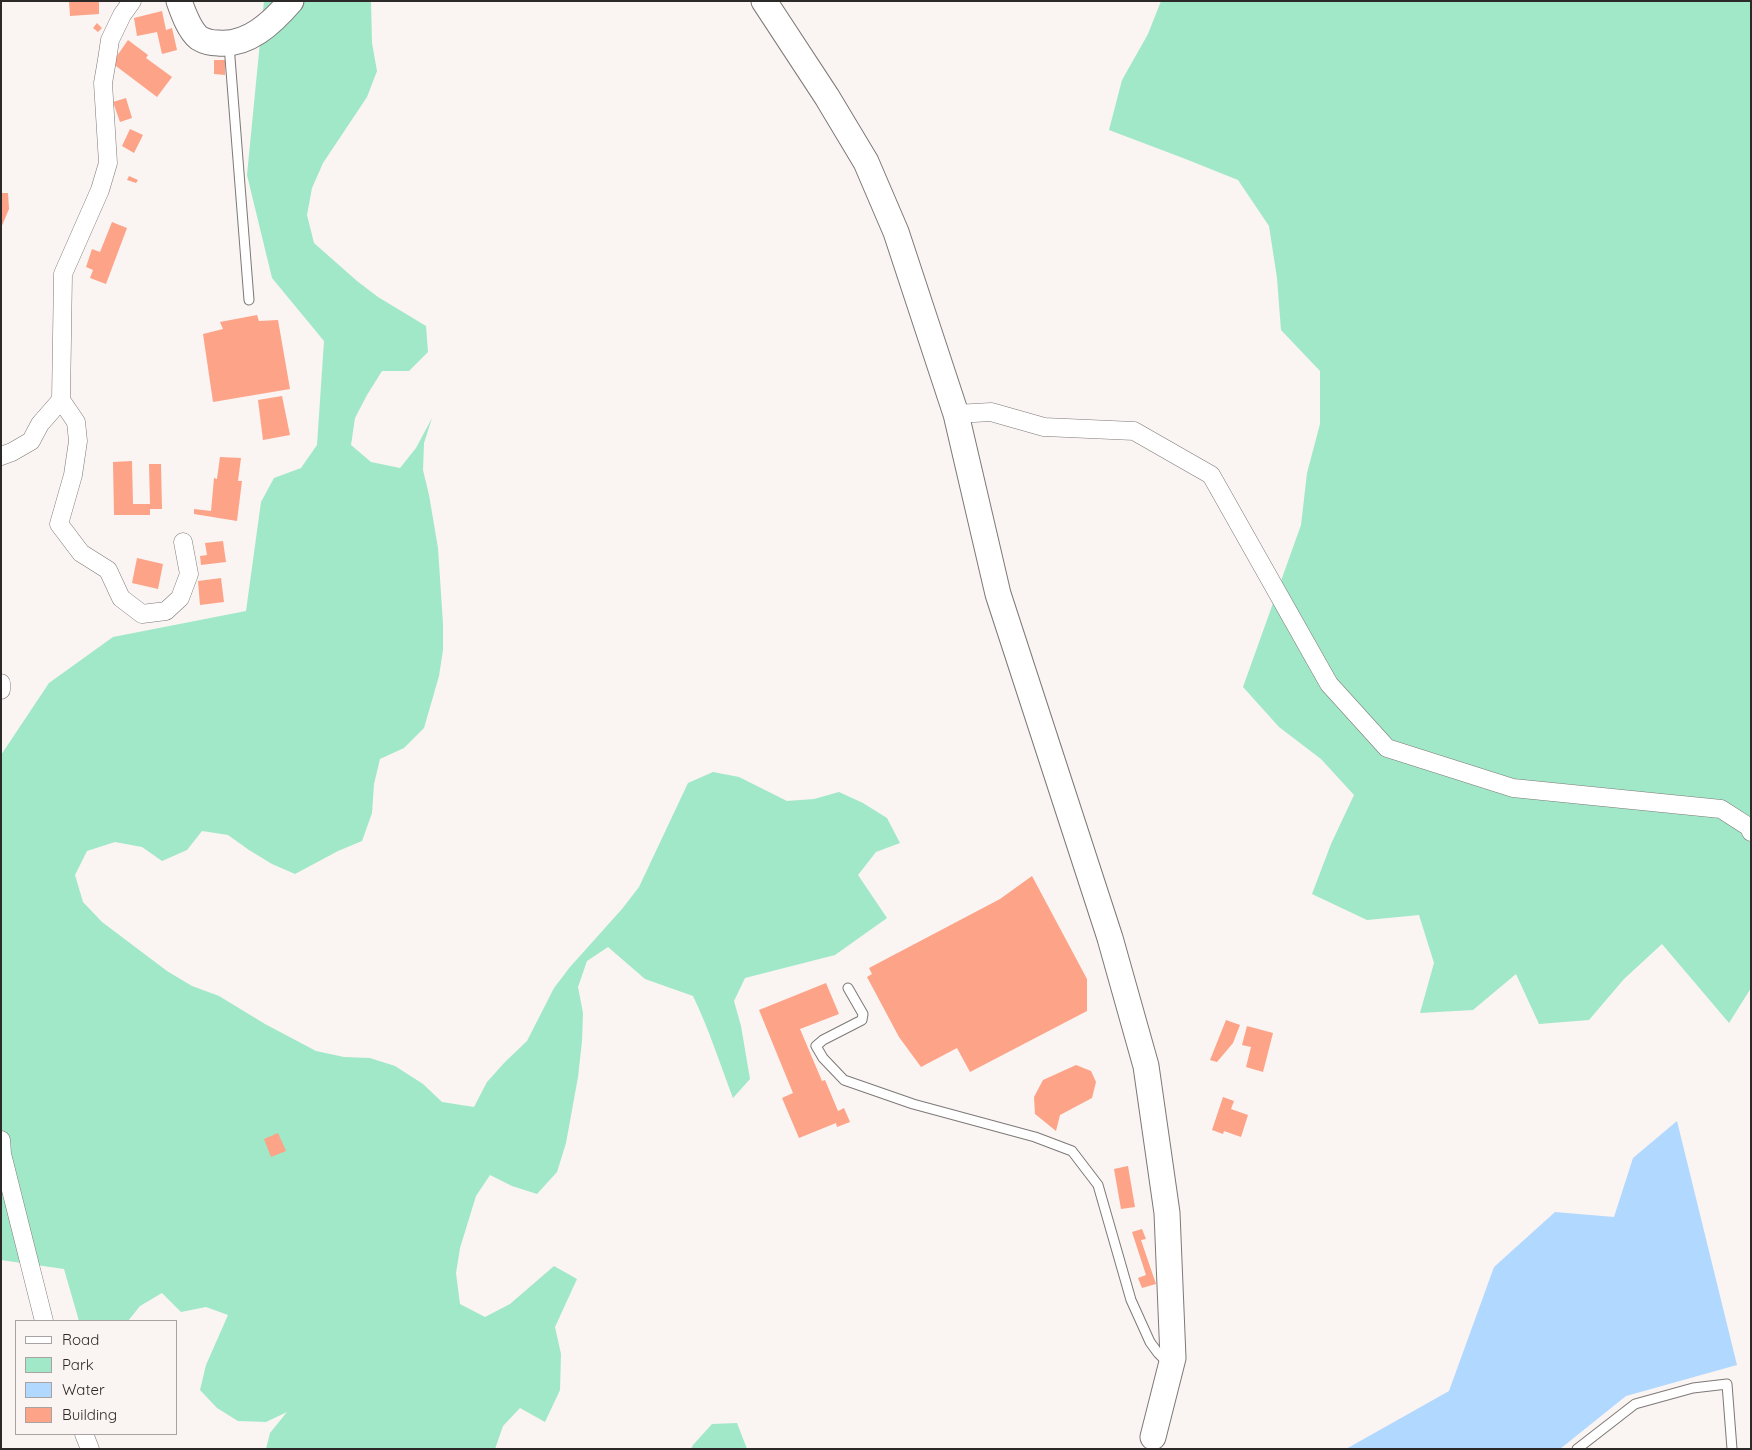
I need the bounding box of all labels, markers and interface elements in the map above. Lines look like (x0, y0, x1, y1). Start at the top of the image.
legend (15, 1320, 178, 1435)
text: Road (62, 1330, 99, 1349)
text: Park (62, 1355, 94, 1374)
text: Water (62, 1380, 105, 1399)
text: Building (62, 1405, 117, 1424)

